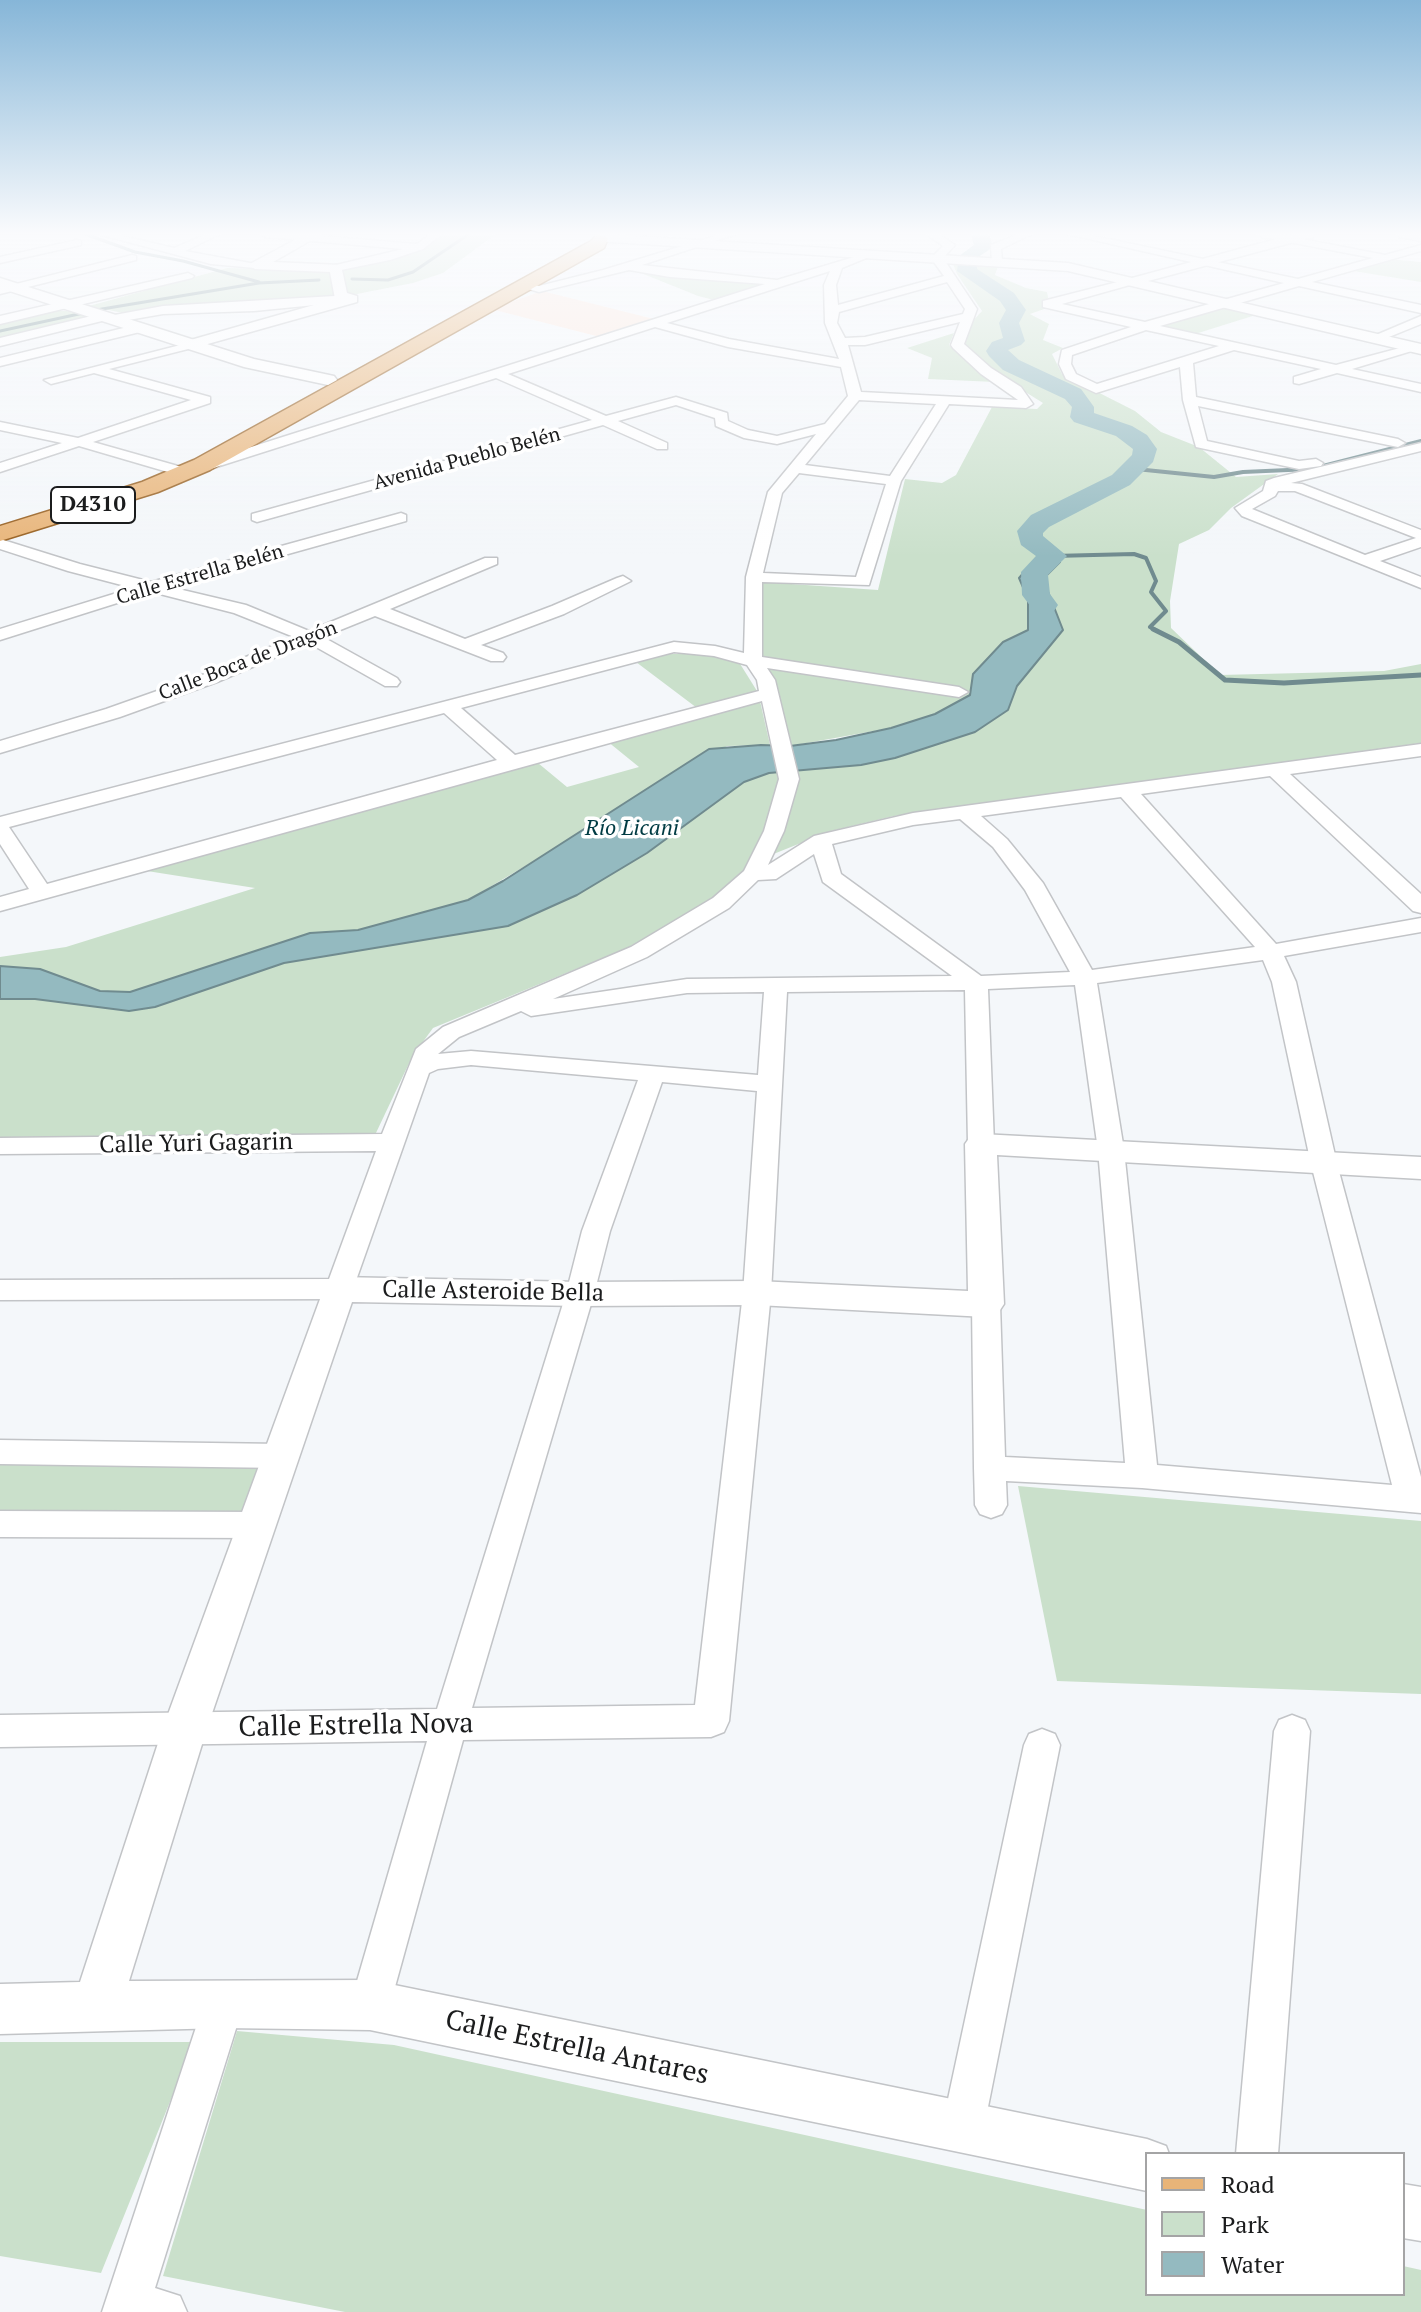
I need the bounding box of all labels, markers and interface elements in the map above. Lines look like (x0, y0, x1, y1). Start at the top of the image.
street label: Avenida Pueblo Belén (371, 422, 563, 496)
road number: D4310 (51, 487, 135, 523)
street label: Calle Estrella Belén (114, 540, 286, 610)
street label: Calle Boca de Dragón (155, 616, 341, 706)
water label: Río Licani (585, 816, 679, 842)
street label: Calle Yuri Gagarin (99, 1128, 293, 1160)
street label: Calle Asteroide Bella (382, 1276, 604, 1308)
street label: Calle Estrella Nova (238, 1707, 474, 1745)
street label: Calle Estrella Antares (442, 2004, 712, 2092)
legend (1145, 2152, 1405, 2296)
text: Road (1221, 2168, 1275, 2200)
text: Park (1221, 2208, 1269, 2240)
text: Water (1221, 2248, 1284, 2280)

